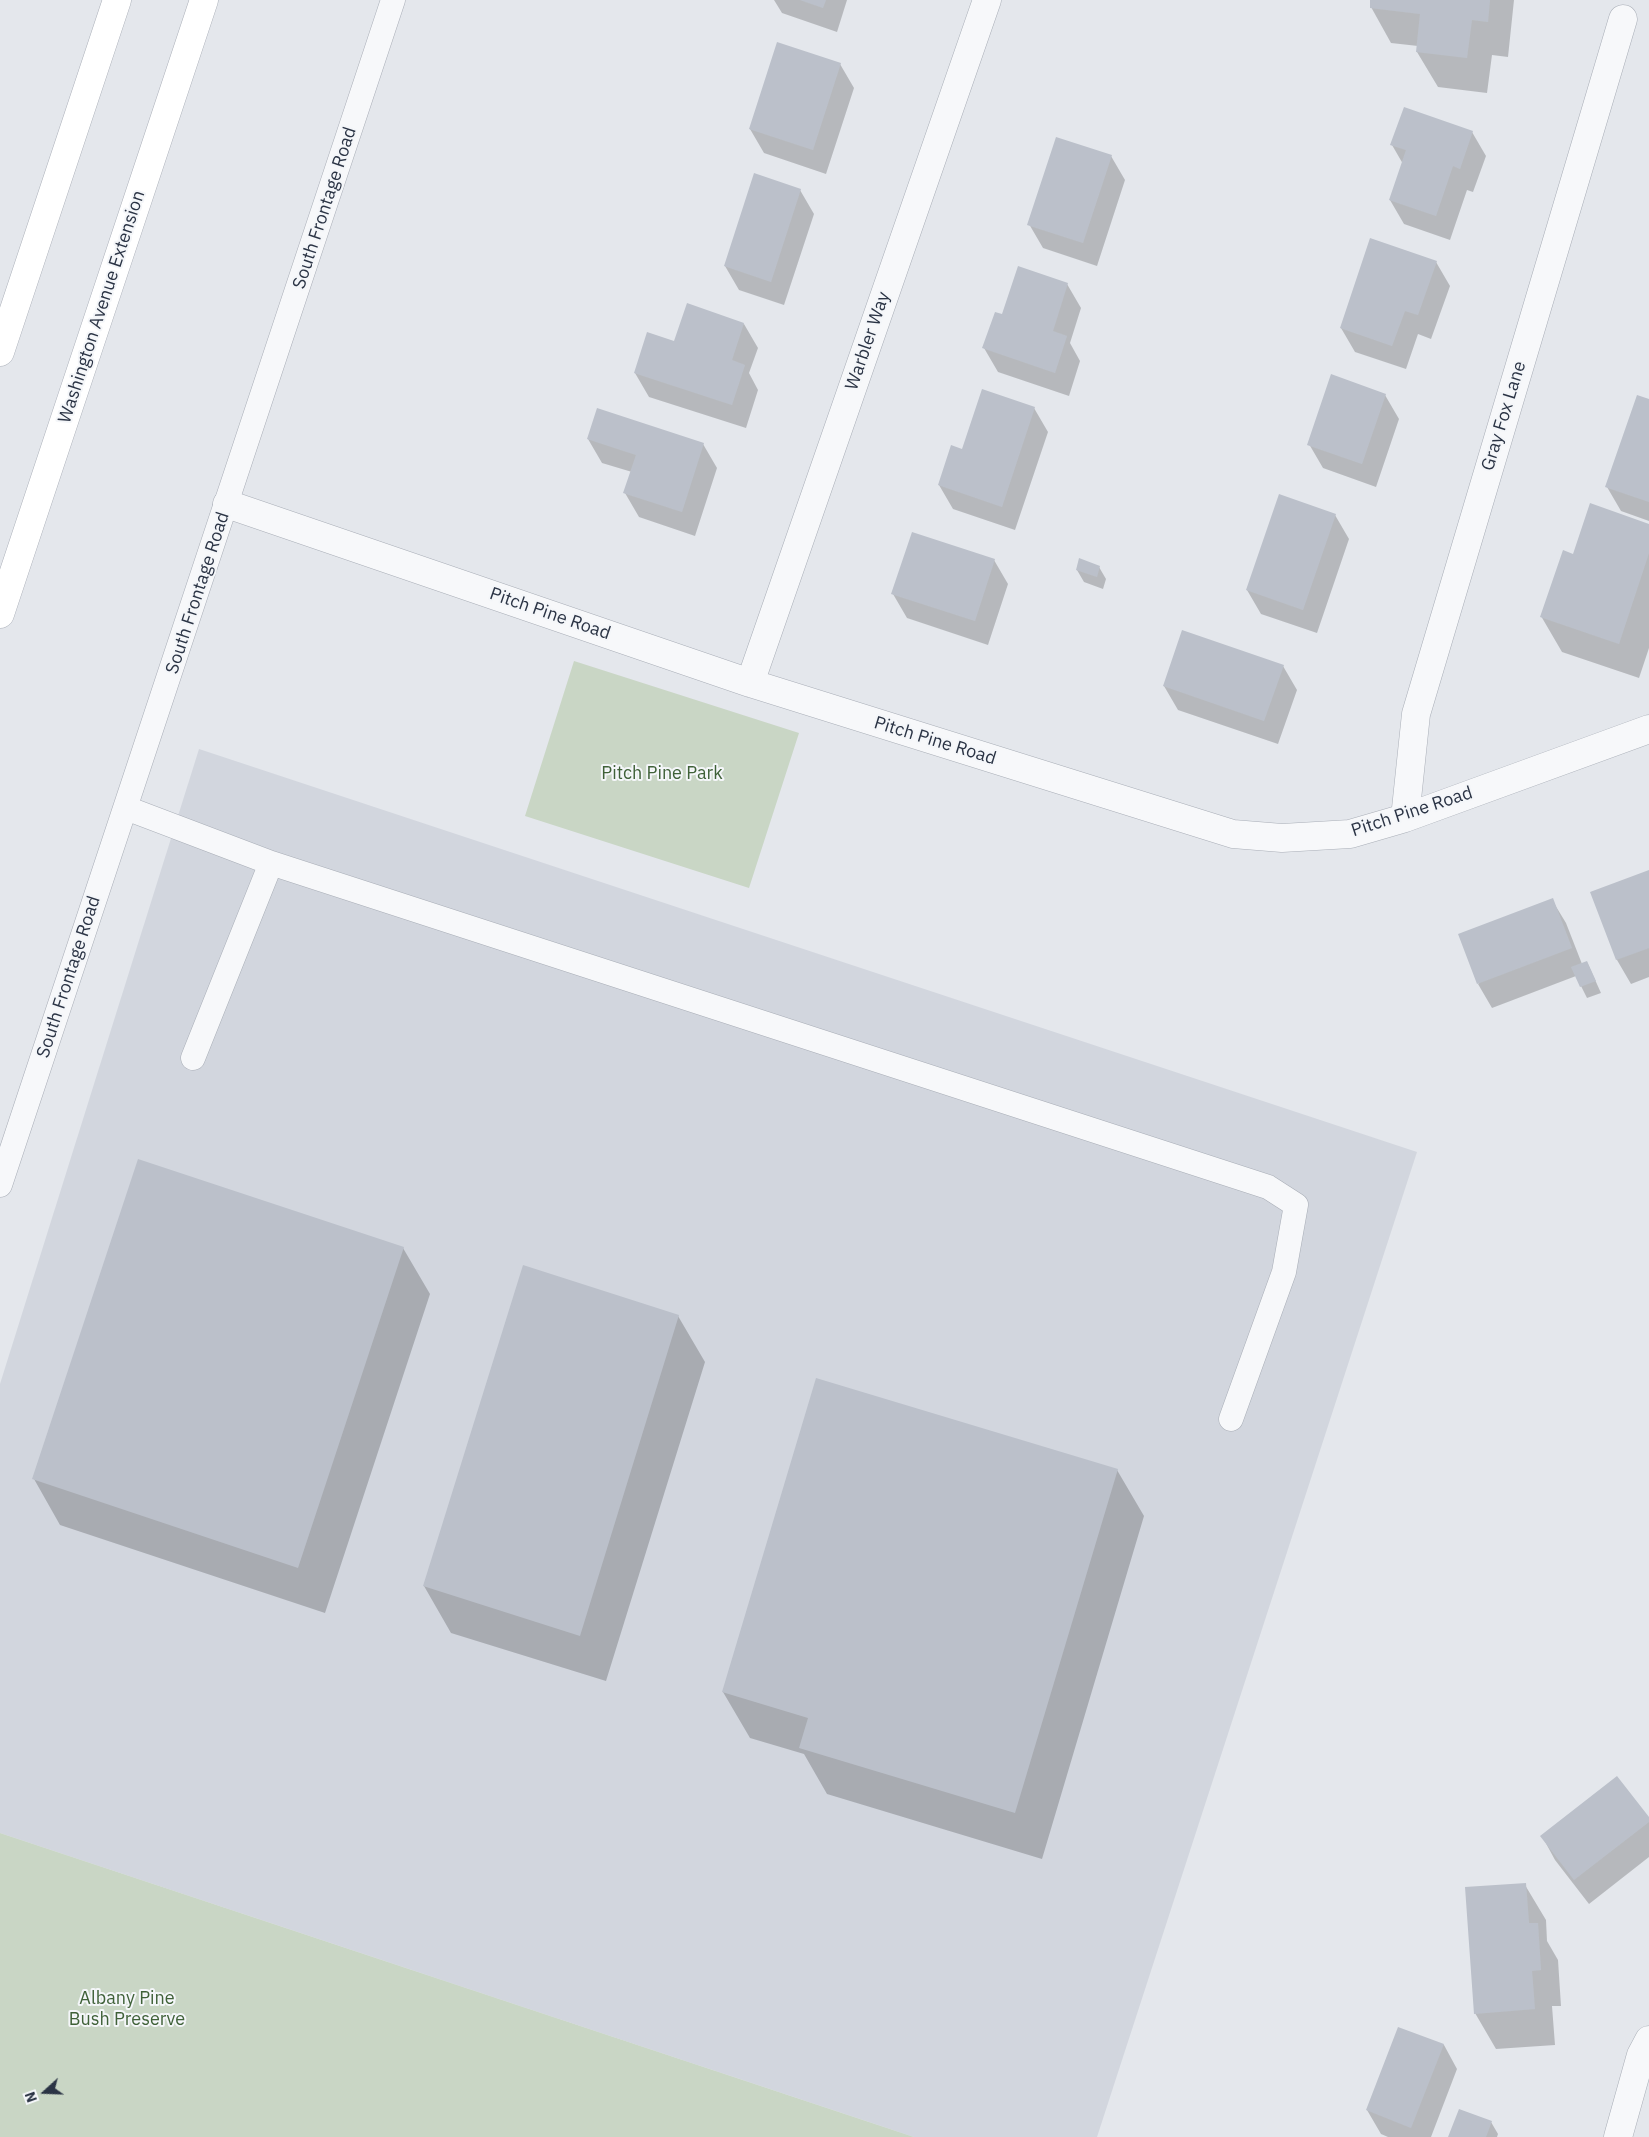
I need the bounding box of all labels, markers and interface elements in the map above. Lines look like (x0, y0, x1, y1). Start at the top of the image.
street label: South Frontage Road (289, 124, 361, 292)
street label: Washington Avenue Extension (54, 188, 150, 426)
street label: Warbler Way (841, 289, 895, 393)
street label: Gray Fox Lane (1477, 359, 1531, 473)
street label: South Frontage Road (162, 509, 234, 677)
street label: Pitch Pine Road (487, 583, 613, 645)
street label: Pitch Pine Road (871, 712, 999, 770)
park label: Pitch Pine Park (601, 763, 723, 785)
street label: Pitch Pine Road (1349, 782, 1475, 842)
street label: South Frontage Road (33, 893, 105, 1061)
park label: Albany Pine Bush Preserve (69, 1988, 185, 2030)
north arrow (20, 2067, 70, 2117)
text: N (21, 2089, 41, 2105)

